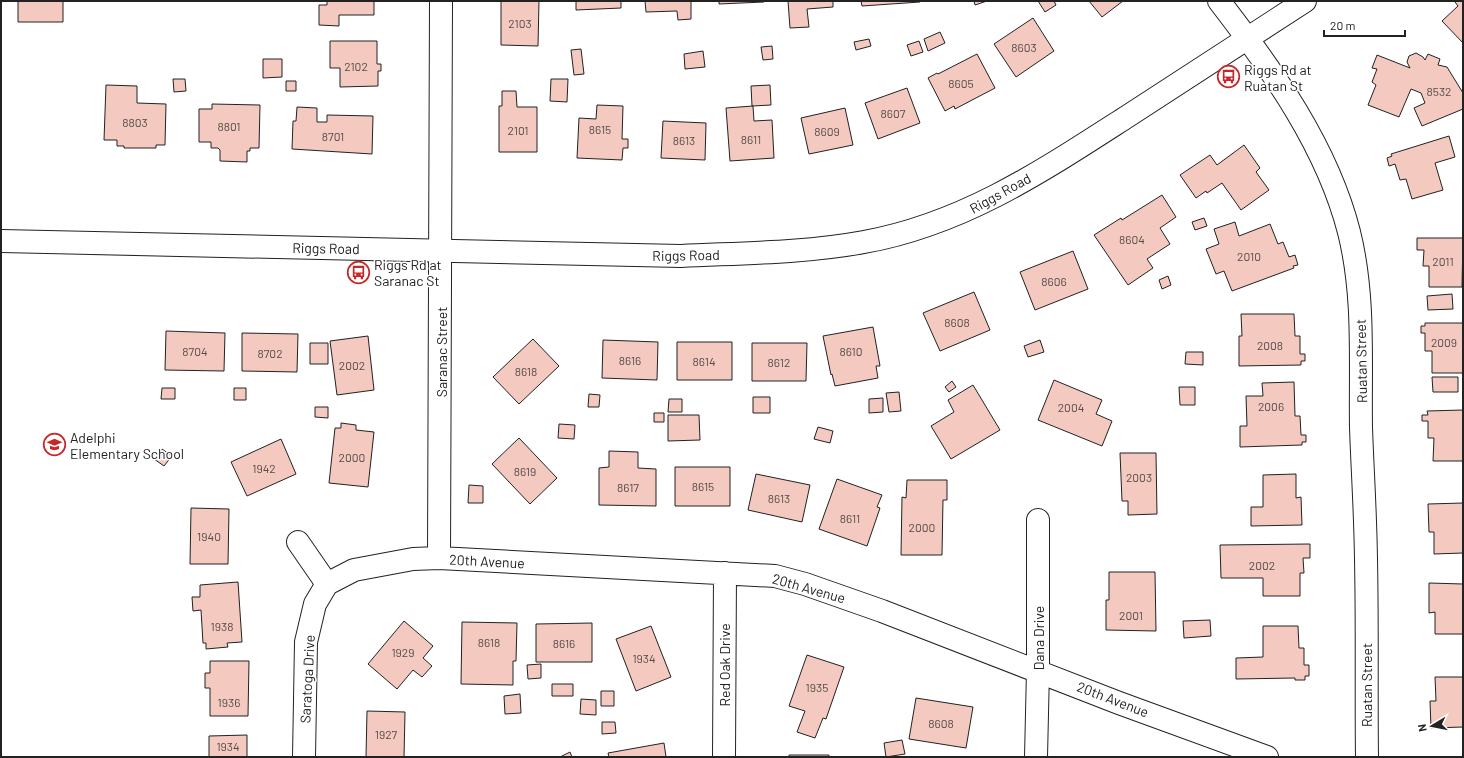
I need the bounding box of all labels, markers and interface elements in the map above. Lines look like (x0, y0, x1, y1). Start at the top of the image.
scale bar (1324, 12, 1405, 38)
house number: 2103 (508, 16, 532, 30)
text: 20 m (1330, 18, 1356, 32)
house number: 8603 (1011, 40, 1037, 54)
house number: 2102 (344, 59, 368, 73)
place label: Riggs Rd at Ruatan St (1244, 61, 1312, 94)
bus stop icon: Riggs Rd at Ruatan St (1215, 64, 1241, 90)
house number: 8605 (948, 76, 974, 90)
house number: 8532 (1426, 84, 1452, 98)
house number: 8607 (881, 106, 906, 120)
house number: 8803 (122, 115, 148, 129)
house number: 8801 (217, 119, 241, 133)
house number: 8615 (589, 122, 611, 136)
house number: 2101 (507, 123, 529, 137)
house number: 8609 (814, 124, 840, 138)
house number: 8701 (322, 129, 344, 143)
house number: 8611 (741, 132, 761, 146)
house number: 8613 (673, 133, 695, 147)
street label: Riggs Road (966, 169, 1034, 217)
house number: 8604 (1119, 232, 1145, 246)
street label: Riggs Road (292, 239, 360, 257)
street label: Riggs Road (652, 246, 720, 264)
house number: 2010 (1237, 249, 1261, 263)
house number: 2011 (1432, 254, 1454, 268)
place label: Riggs Rd at Saranac St (374, 256, 442, 289)
bus stop icon: Riggs Rd at Saranac St (346, 259, 372, 285)
house number: 8606 (1041, 274, 1067, 288)
street label: Saranac Street (433, 307, 450, 397)
house number: 8608 (944, 315, 970, 329)
street label: Ruatan Street (1352, 319, 1370, 403)
house number: 2009 (1431, 335, 1457, 349)
house number: 2008 (1257, 338, 1283, 352)
house number: 8704 (182, 344, 208, 358)
house number: 8610 (839, 344, 863, 358)
house number: 8702 (257, 346, 283, 360)
house number: 8616 (619, 353, 641, 367)
house number: 8614 (692, 354, 716, 368)
house number: 8612 (768, 355, 790, 369)
house number: 2002 (339, 358, 365, 372)
house number: 8618 (515, 364, 537, 378)
house number: 2006 (1258, 399, 1284, 413)
house number: 2004 (1058, 400, 1084, 414)
place label: Adelphi Elementary School (70, 429, 184, 462)
school or university icon: Adelphi Elementary School (41, 432, 67, 458)
house number: 2000 (339, 450, 365, 464)
house number: 1942 (252, 461, 276, 475)
house number: 8619 (514, 464, 536, 478)
house number: 2003 (1126, 470, 1152, 484)
house number: 8615 (692, 479, 714, 493)
house number: 8617 (617, 480, 639, 494)
house number: 8613 (768, 491, 790, 505)
house number: 8611 (840, 511, 860, 525)
house number: 2000 (909, 520, 935, 534)
house number: 1940 (197, 529, 221, 543)
street label: 20th Avenue (449, 551, 525, 571)
house number: 2002 (1249, 558, 1275, 572)
street label: 20th Avenue (770, 569, 848, 607)
street label: Dana Drive (1030, 606, 1047, 670)
house number: 2001 (1119, 608, 1143, 622)
house number: 1938 (211, 619, 233, 633)
street label: Red Oak Drive (716, 623, 733, 707)
street label: Saratoga Drive (296, 634, 318, 724)
house number: 8618 (478, 635, 500, 649)
house number: 8616 (553, 636, 575, 650)
street label: Ruatan Street (1358, 643, 1375, 727)
house number: 1929 (391, 645, 415, 659)
house number: 1934 (632, 651, 656, 665)
street label: 20th Avenue (1075, 678, 1151, 720)
house number: 1935 (806, 680, 828, 694)
house number: 1936 (218, 695, 240, 709)
north arrow (1412, 706, 1452, 746)
house number: 8608 (928, 716, 954, 730)
text: N (1415, 723, 1429, 733)
house number: 1927 (375, 727, 398, 741)
house number: 1934 (216, 739, 240, 753)

